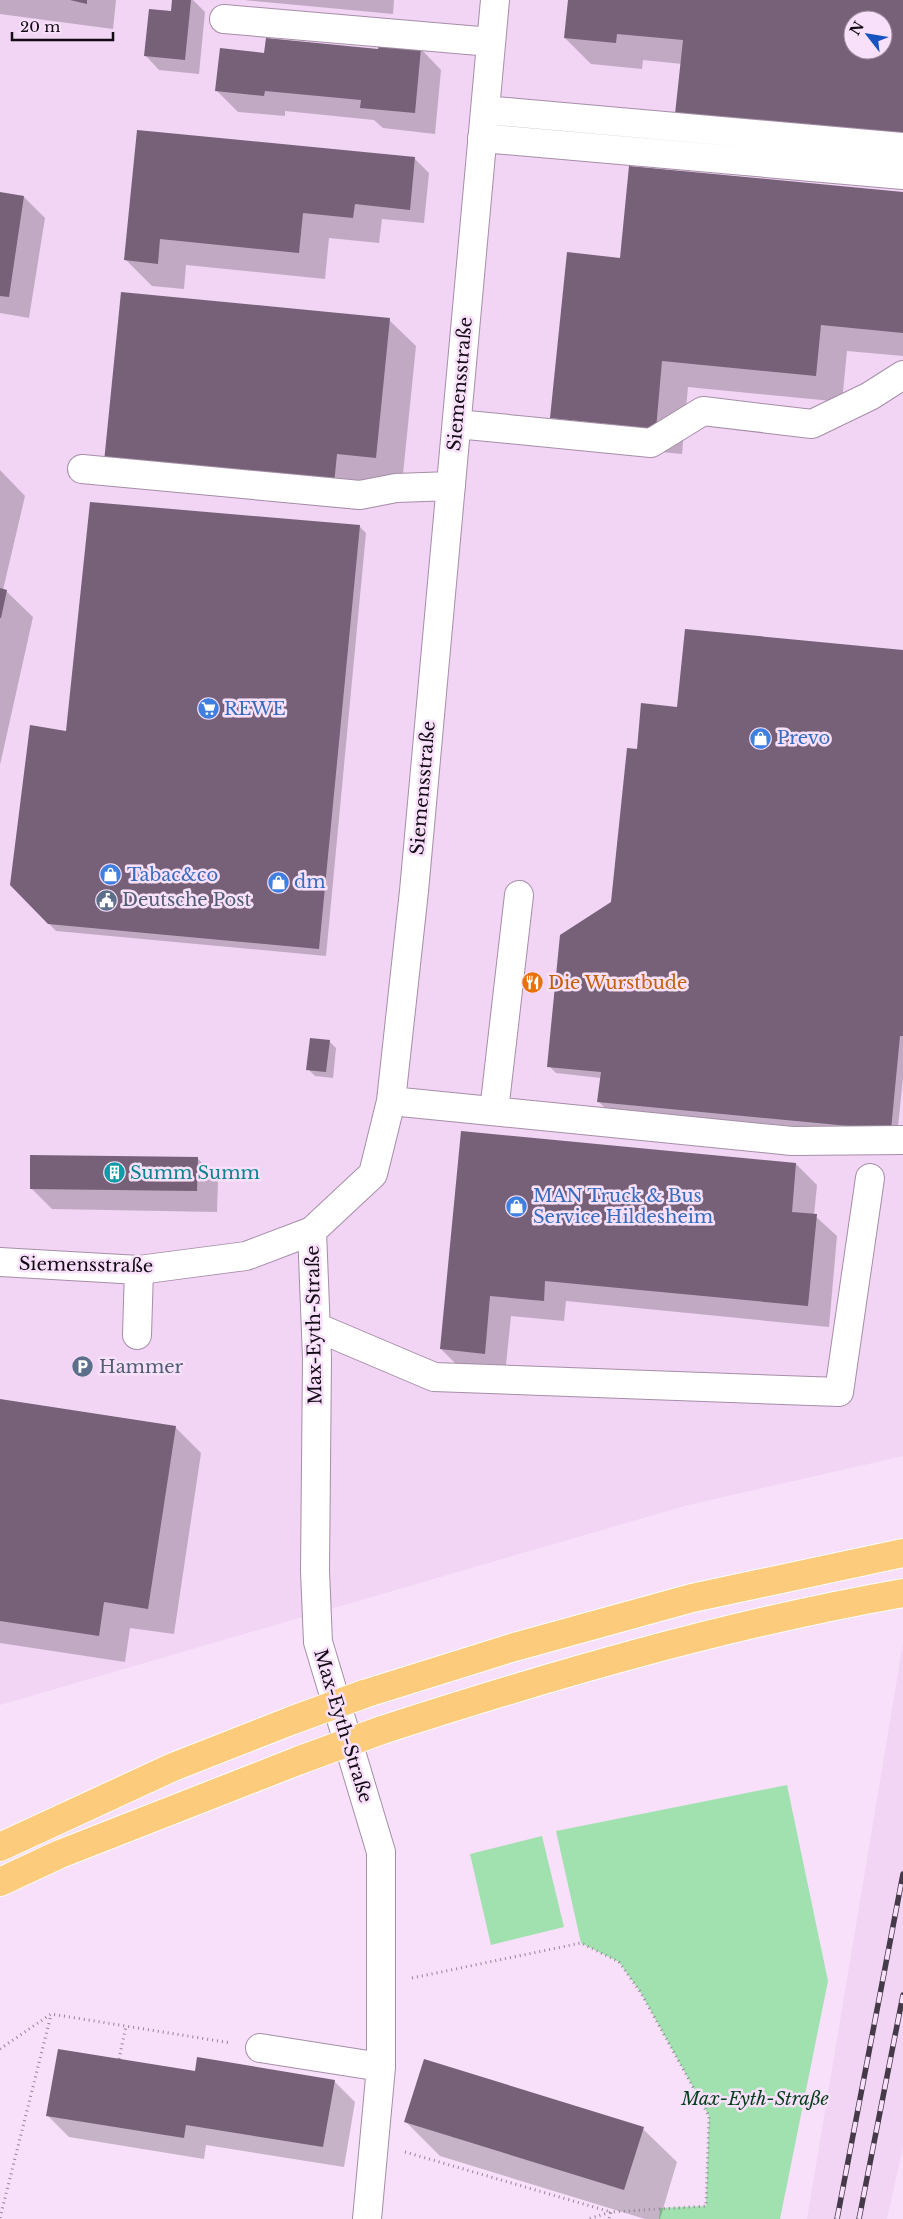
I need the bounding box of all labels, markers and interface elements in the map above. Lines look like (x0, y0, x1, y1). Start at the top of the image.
scale bar (12, 10, 114, 42)
north arrow (843, 10, 893, 60)
text: 20 m (20, 17, 60, 36)
text: N (846, 18, 868, 39)
street label: Siemensstraße (443, 316, 477, 452)
supermarket icon: REWE (196, 697, 220, 721)
place label: REWE (224, 698, 286, 720)
street label: Siemensstraße (406, 720, 440, 856)
shop icon: Prevo (749, 726, 773, 750)
place label: Prevo (777, 727, 830, 749)
shop icon: Tabac&co (99, 863, 123, 887)
place label: Tabac&co (127, 864, 218, 886)
shop icon: dm (266, 870, 290, 894)
place label: dm (294, 871, 325, 893)
public building icon: Deutsche Post (94, 888, 118, 912)
place label: Deutsche Post (122, 889, 252, 911)
restaurant icon: Die Wurstbude (520, 971, 544, 995)
place label: Die Wurstbude (548, 972, 687, 994)
building icon: Summ Summ (102, 1161, 126, 1185)
place label: Summ Summ (130, 1162, 260, 1184)
place label: MAN Truck & Bus Service Hildesheim (533, 1185, 713, 1228)
shop icon: MAN Truck & Bus Service Hildesheim (505, 1194, 529, 1218)
street label: Max-Eyth-Straße (302, 1245, 326, 1405)
street label: Siemensstraße (19, 1253, 153, 1277)
parking icon: Hammer (71, 1355, 95, 1379)
place label: Hammer (99, 1356, 184, 1378)
street label: Max-Eyth-Straße (309, 1647, 377, 1805)
park label: Max-Eyth-Straße (680, 2088, 829, 2110)

